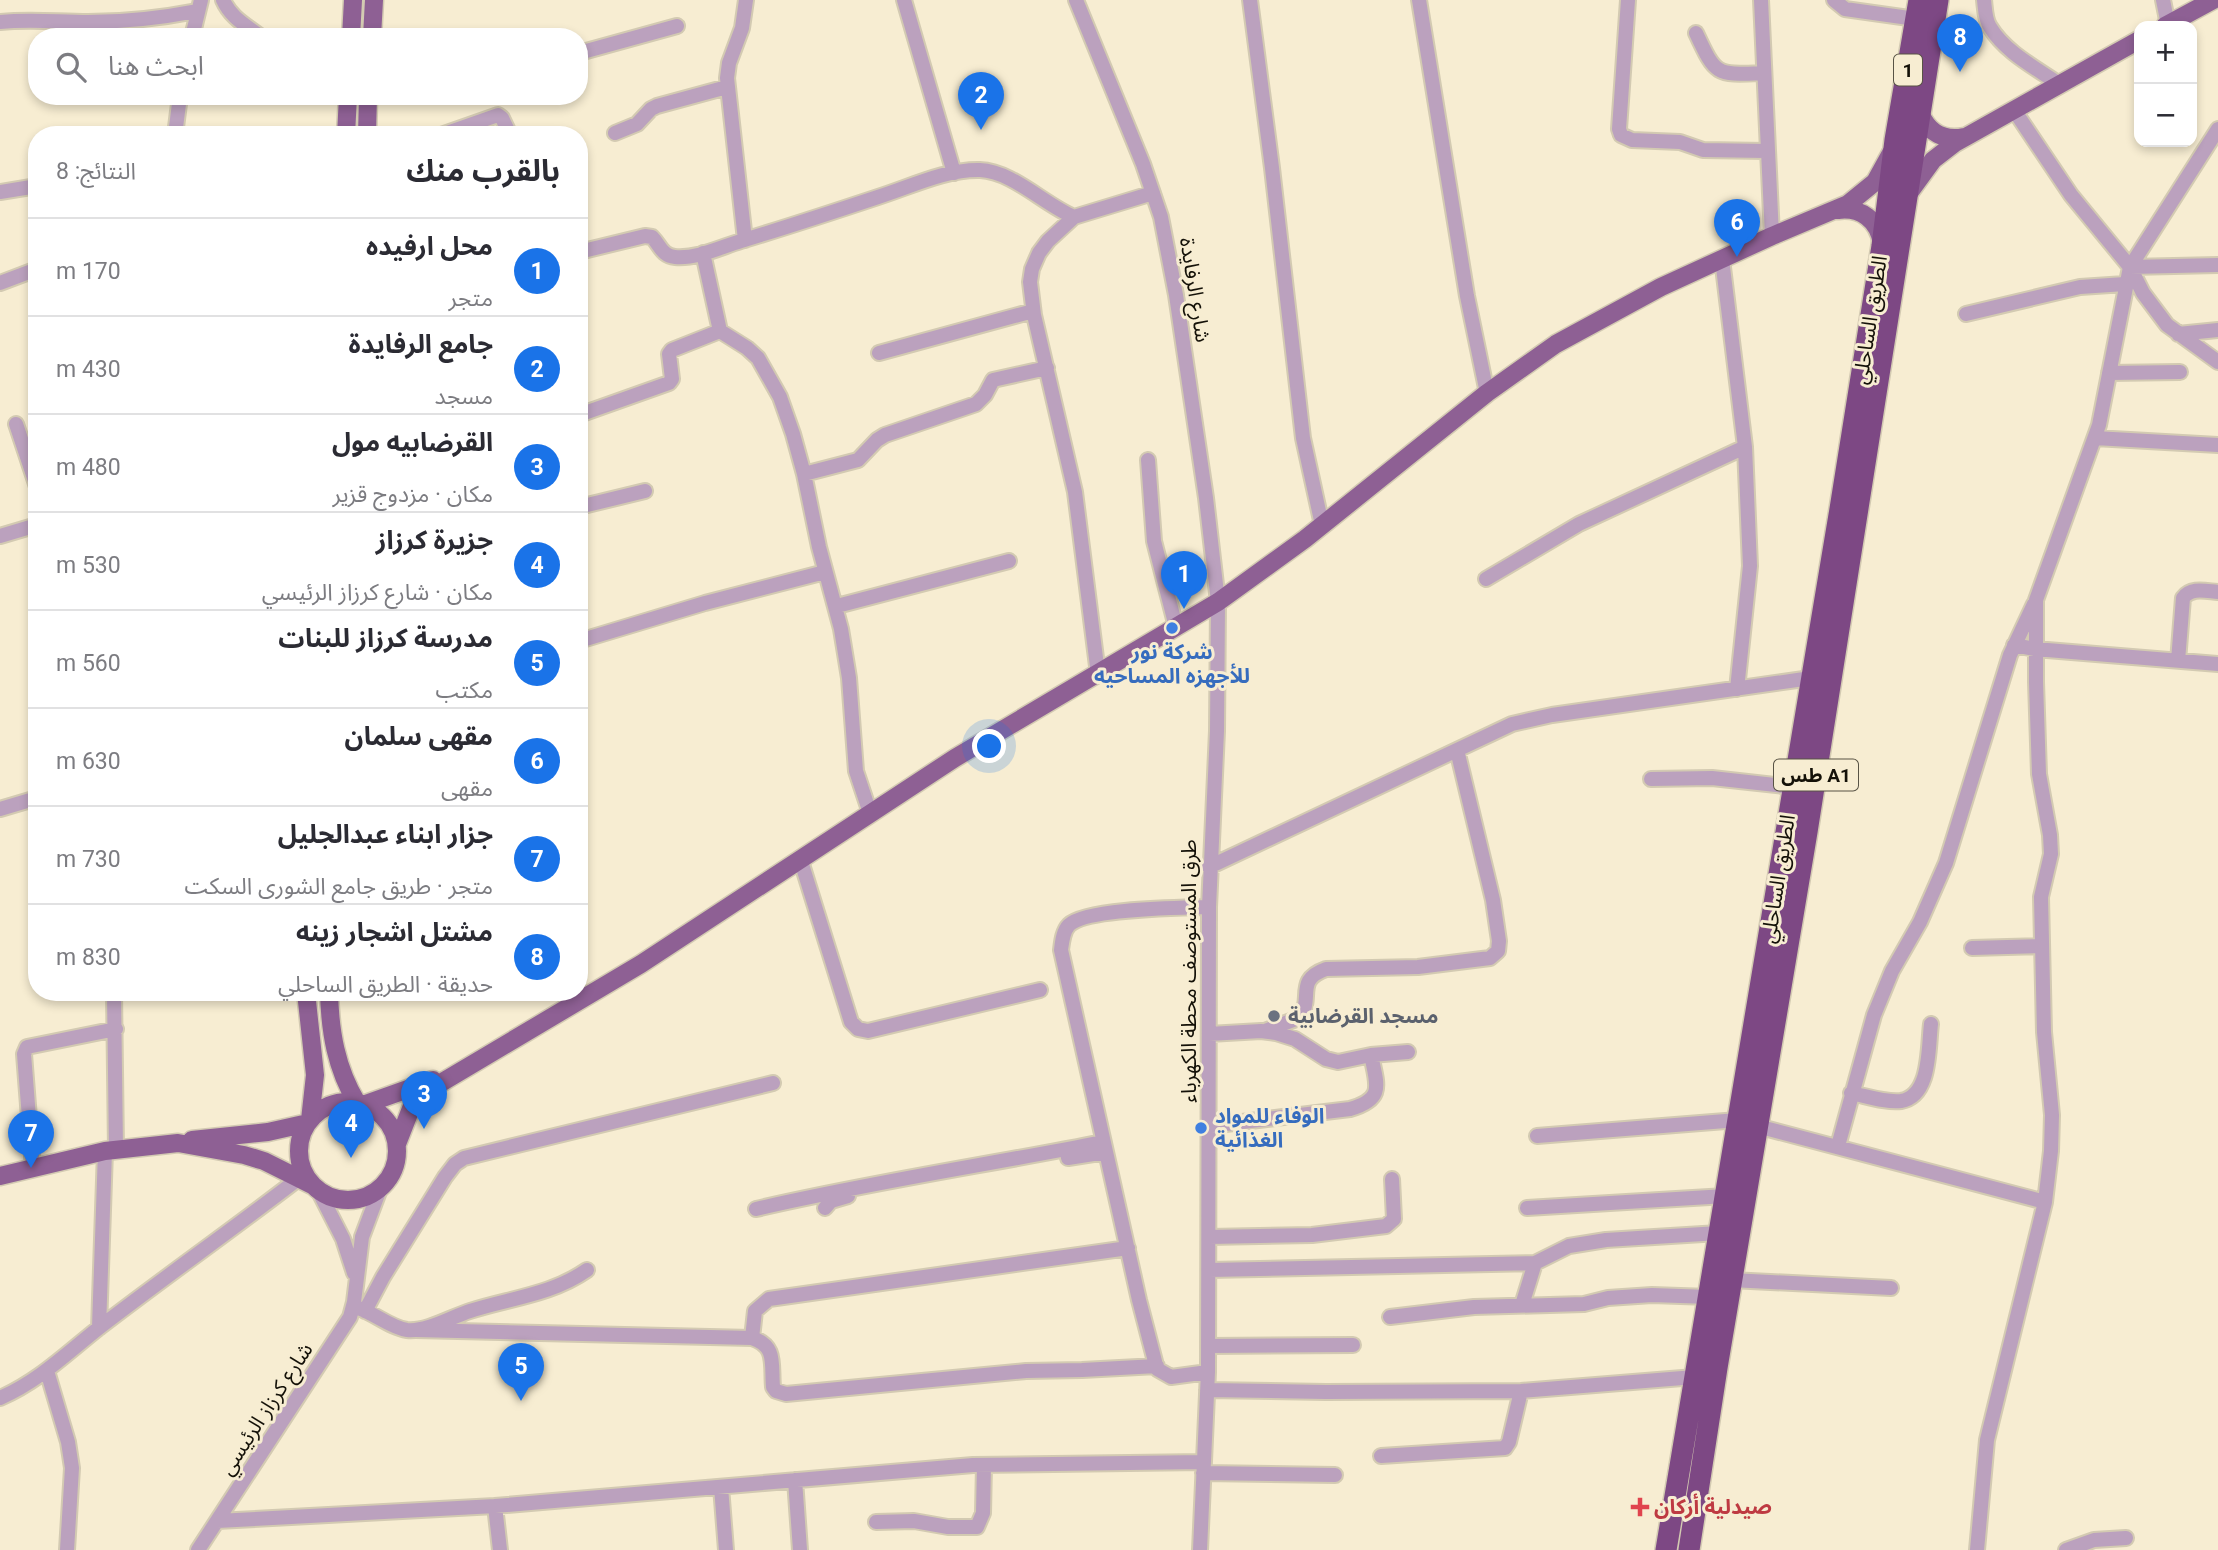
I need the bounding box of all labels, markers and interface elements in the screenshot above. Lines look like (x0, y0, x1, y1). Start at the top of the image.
pin: 8 (1937, 14, 1983, 72)
map controls (2134, 21, 2197, 147)
button: + (2134, 21, 2197, 84)
search box (28, 28, 588, 105)
icon: search (52, 48, 90, 86)
text: ابحث هنا (108, 51, 204, 81)
road number: 1 (1894, 54, 1922, 86)
pin: 2 (958, 72, 1004, 130)
button: − (2134, 84, 2197, 147)
text: بالقرب منك (406, 153, 560, 188)
text: النتائج: 8 (56, 158, 136, 185)
pin: 6 (1714, 199, 1760, 257)
text: محل ارفيده (366, 231, 493, 261)
street label: شارع الرفايدة (1172, 236, 1215, 345)
street label: الطريق الساحلي (1848, 254, 1896, 387)
text: 170 m (56, 258, 121, 285)
text: 1 (530, 258, 544, 285)
text: متجر (449, 285, 493, 312)
text: جامع الرفايدة (348, 329, 493, 359)
text: 430 m (56, 356, 121, 383)
text: 2 (530, 356, 544, 383)
text: مسجد (434, 383, 493, 410)
text: القرضابيه مول (332, 427, 493, 457)
text: 480 m (56, 454, 121, 481)
text: 3 (530, 454, 544, 481)
text: مكان · مزدوج قزير (333, 481, 493, 508)
text: جزيرة كرزاز (376, 525, 493, 555)
pin: 1 (1161, 551, 1207, 609)
text: 530 m (56, 552, 121, 579)
text: 4 (530, 552, 544, 579)
text: مكان · شارع كرزاز الرئيسي (262, 579, 493, 606)
marker: شركة نور للأجهزه المساحيه (1164, 620, 1180, 636)
text: مدرسة كرزاز للبنات (278, 623, 493, 653)
place label: شركة نور للأجهزه المساحيه (1094, 640, 1250, 688)
text: 560 m (56, 650, 121, 677)
text: 5 (530, 650, 544, 677)
text: مكتب (436, 677, 493, 704)
text: مقهى سلمان (345, 721, 493, 751)
your location (972, 729, 1006, 763)
text: 630 m (56, 748, 121, 775)
text: 6 (530, 748, 544, 775)
road number: طس A1 (1774, 760, 1858, 790)
text: مقهى (441, 775, 493, 802)
street label: الطريق الساحلي (1756, 813, 1804, 946)
text: جزار ابناء عبدالجليل (278, 819, 493, 849)
street label: طرق المستوصف محطة الكهرباء (1177, 839, 1201, 1103)
text: 730 m (56, 846, 121, 873)
text: 7 (530, 846, 544, 873)
text: متجر · طريق جامع الشورى السكت (184, 873, 493, 900)
text: مشتل اشجار زينه (296, 917, 493, 947)
text: 830 m (56, 944, 121, 971)
text: 8 (530, 944, 544, 971)
text: حديقة · الطريق الساحلي (278, 971, 493, 998)
place label: مسجد القرضابية (1288, 1004, 1439, 1028)
marker: مسجد القرضابية (1266, 1008, 1282, 1024)
pin: 3 (401, 1071, 447, 1129)
pin: 4 (328, 1100, 374, 1158)
place label: الوفاء للمواد الغذائية (1215, 1104, 1325, 1152)
pin: 7 (8, 1110, 54, 1168)
marker: الوفاء للمواد الغذائية (1193, 1120, 1209, 1136)
street label: شارع كرزاز الرئيسي (214, 1338, 321, 1482)
pin: 5 (498, 1343, 544, 1401)
place label: صيدلية أركان (1654, 1493, 1772, 1519)
marker: صيدلية أركان (1632, 1499, 1648, 1515)

